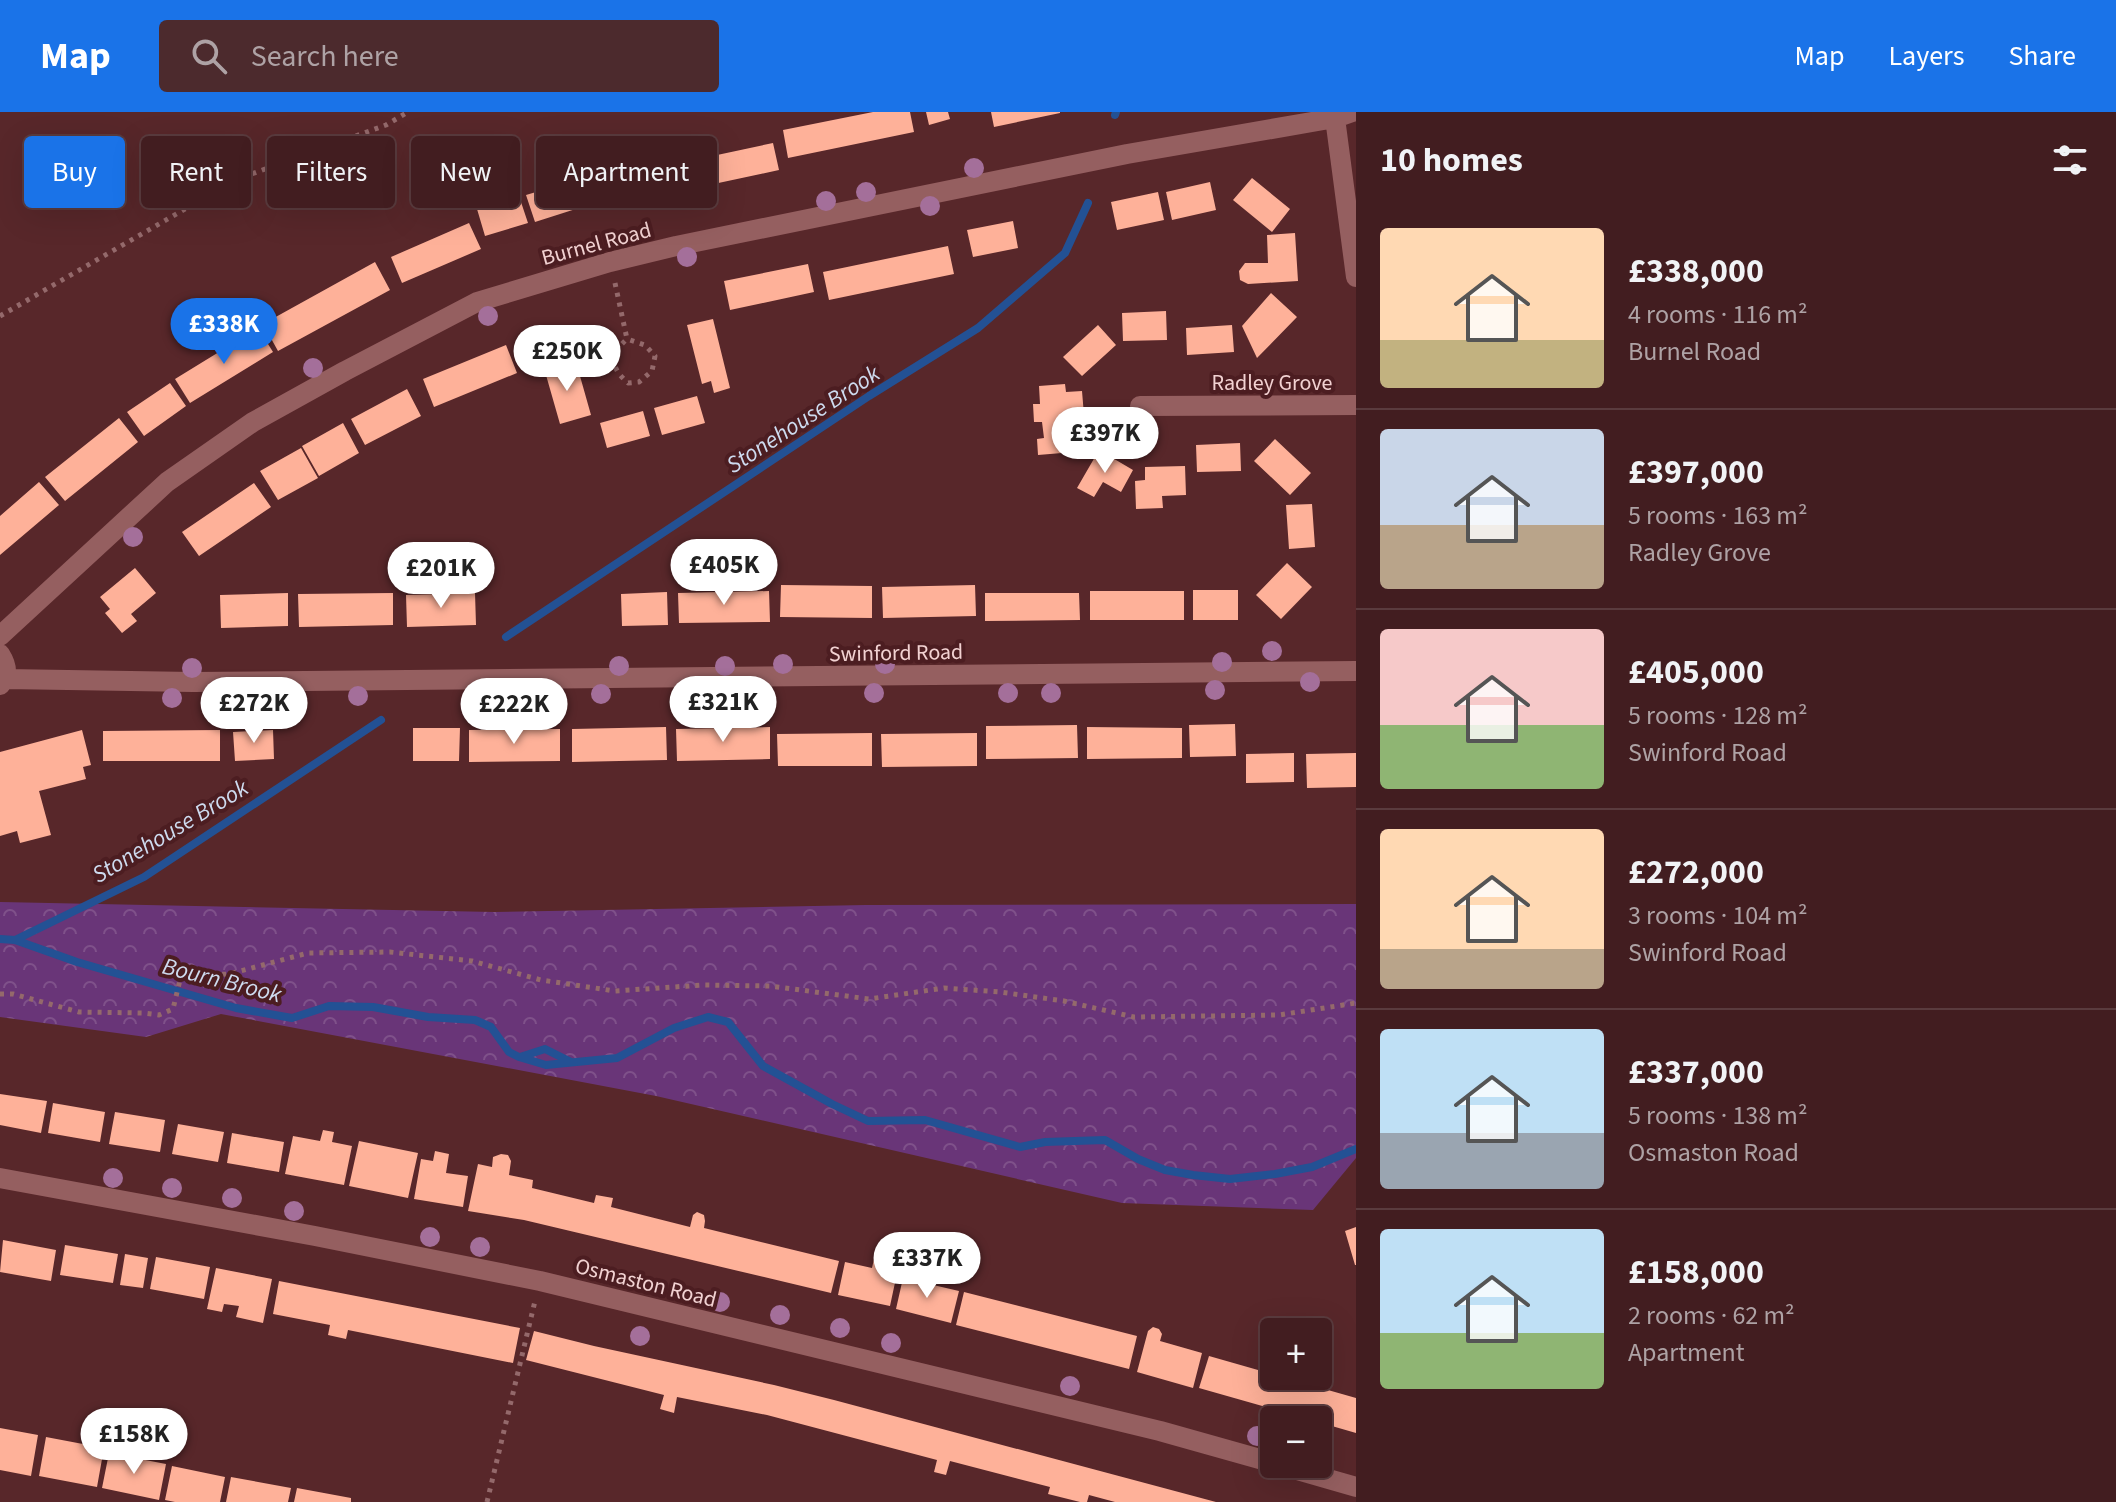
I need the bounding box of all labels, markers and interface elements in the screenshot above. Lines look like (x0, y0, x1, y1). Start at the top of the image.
search box (159, 20, 719, 92)
text: Map (40, 29, 111, 83)
icon: search (187, 34, 231, 78)
text: Search here (251, 35, 399, 78)
text: Map (1794, 36, 1844, 76)
text: Layers (1888, 36, 1964, 76)
text: Share (2008, 36, 2076, 76)
chip: Buy (24, 136, 125, 208)
chip: Rent (141, 136, 251, 208)
chip: Filters (267, 136, 395, 208)
chip: New (411, 136, 520, 208)
chip: Apartment (536, 136, 717, 208)
text: 10 homes (1380, 136, 1523, 185)
icon: filters (2048, 138, 2092, 182)
street label: Burnel Road (538, 214, 655, 274)
text: £338,000 (1628, 247, 1764, 296)
icon: home (1444, 260, 1540, 356)
text: 4 rooms · 116 m² (1628, 296, 1807, 333)
pin: £338K (168, 298, 280, 366)
text: £338K (189, 305, 259, 342)
pin: £250K (511, 325, 623, 393)
text: £250K (532, 332, 602, 369)
text: Burnel Road (1628, 333, 1761, 370)
water label: Stonehouse Brook (719, 356, 888, 482)
street label: Radley Grove (1212, 367, 1333, 399)
pin: £397K (1049, 407, 1161, 475)
text: £397K (1070, 414, 1140, 451)
text: £397,000 (1628, 448, 1764, 497)
icon: home (1444, 461, 1540, 557)
text: 5 rooms · 163 m² (1628, 497, 1807, 534)
text: Radley Grove (1628, 534, 1771, 571)
pin: £405K (668, 539, 780, 607)
pin: £201K (385, 542, 497, 610)
text: £405K (689, 546, 759, 583)
text: £201K (406, 549, 476, 586)
street label: Swinford Road (829, 636, 963, 670)
text: £405,000 (1628, 648, 1764, 697)
icon: home (1444, 661, 1540, 757)
pin: £321K (667, 676, 779, 744)
pin: £272K (198, 677, 310, 745)
pin: £222K (458, 678, 570, 746)
text: £321K (688, 683, 758, 720)
text: £272K (219, 684, 289, 721)
text: £222K (479, 685, 549, 722)
text: 5 rooms · 128 m² (1628, 697, 1807, 734)
text: Swinford Road (1628, 734, 1787, 771)
water label: Stonehouse Brook (85, 771, 256, 892)
text: £272,000 (1628, 848, 1764, 897)
icon: home (1444, 861, 1540, 957)
text: 3 rooms · 104 m² (1628, 897, 1807, 934)
text: Swinford Road (1628, 934, 1787, 971)
water label: Bourn Brook (159, 949, 286, 1012)
text: £337,000 (1628, 1048, 1764, 1097)
icon: home (1444, 1061, 1540, 1157)
text: 5 rooms · 138 m² (1628, 1097, 1807, 1134)
text: Osmaston Road (1628, 1134, 1799, 1171)
pin: £337K (871, 1232, 983, 1300)
text: £337K (892, 1239, 962, 1276)
text: £158,000 (1628, 1248, 1764, 1297)
street label: Osmaston Road (572, 1250, 720, 1316)
icon: home (1444, 1261, 1540, 1357)
text: 2 rooms · 62 m² (1628, 1297, 1795, 1334)
map controls (1260, 1318, 1332, 1478)
button: + (1260, 1318, 1332, 1390)
text: Apartment (1628, 1334, 1745, 1371)
button: − (1260, 1406, 1332, 1478)
pin: £158K (78, 1408, 190, 1476)
text: £158K (99, 1415, 169, 1452)

